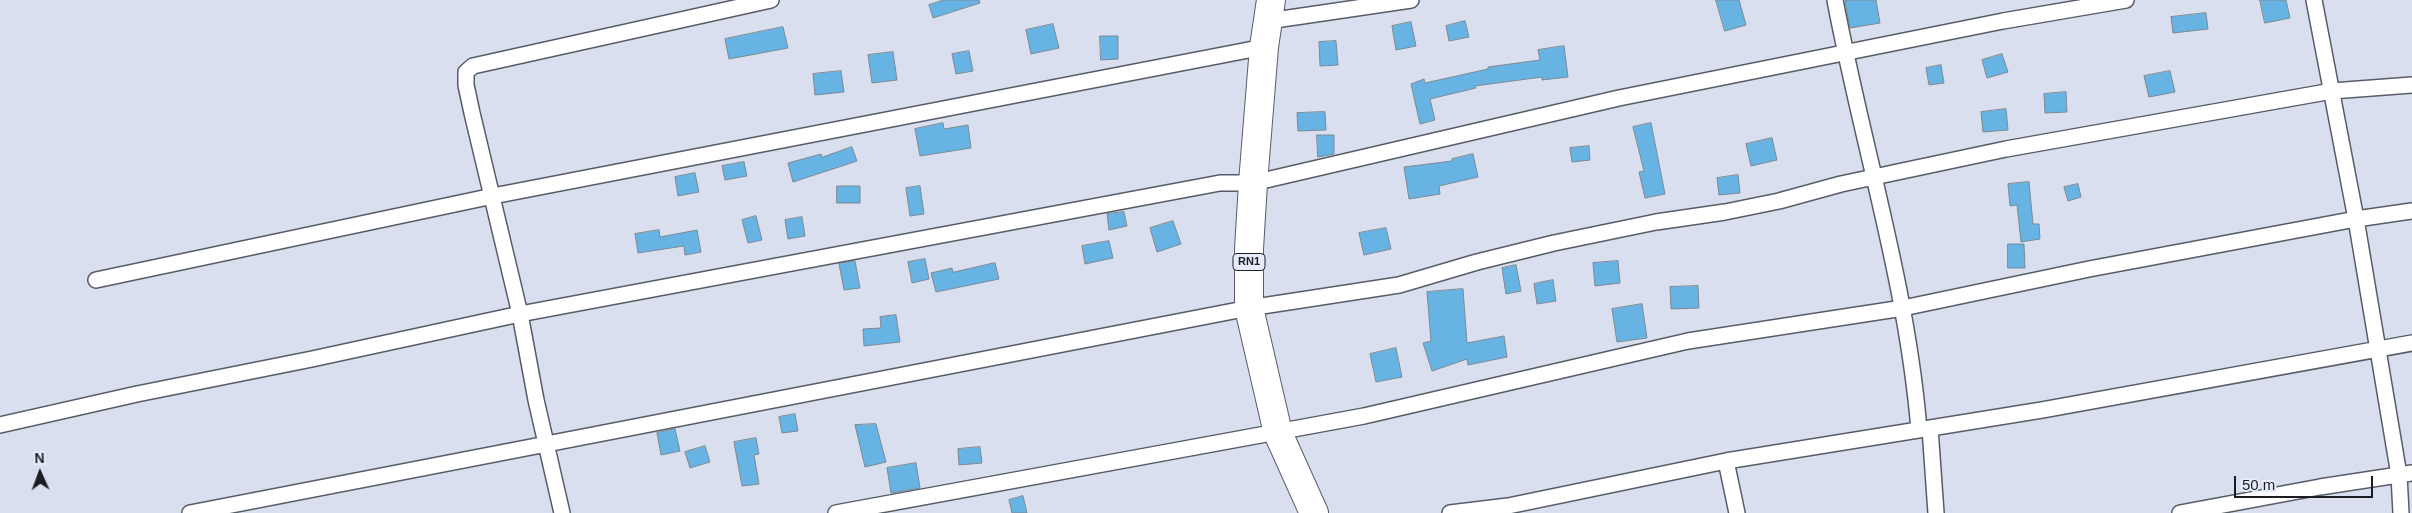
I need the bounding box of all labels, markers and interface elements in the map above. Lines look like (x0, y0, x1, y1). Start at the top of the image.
road number: RN1 (1233, 253, 1265, 270)
north arrow (15, 448, 65, 498)
text: N (34, 450, 45, 466)
scale bar (2237, 466, 2376, 498)
text: 50 m (2242, 476, 2275, 493)

